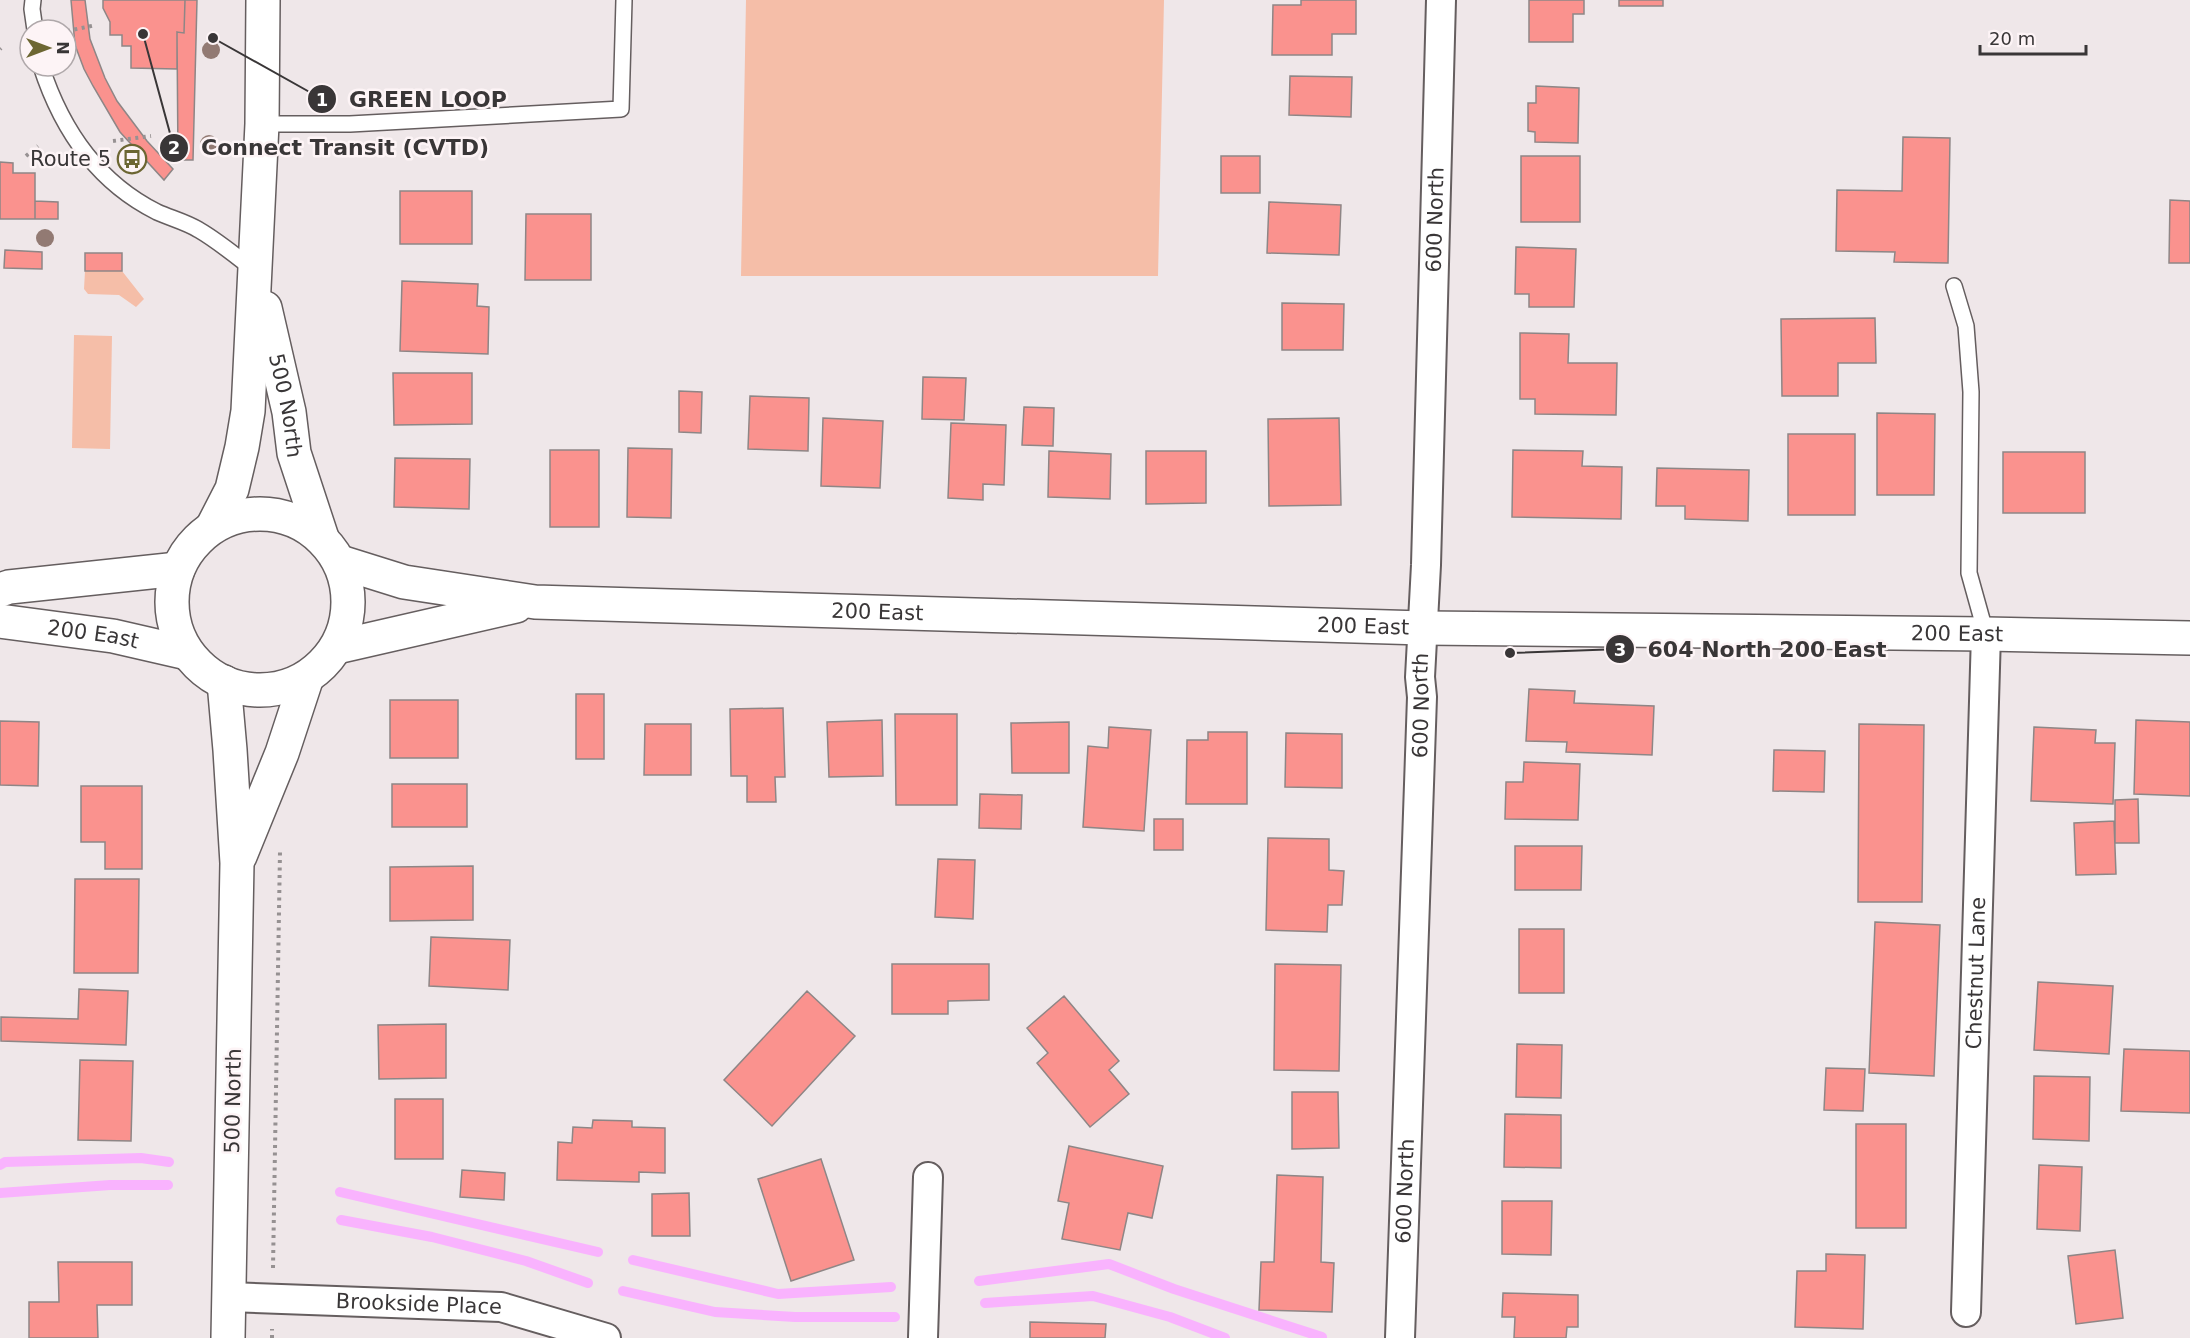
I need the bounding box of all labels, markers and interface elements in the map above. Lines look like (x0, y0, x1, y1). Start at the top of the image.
north arrow (18, 18, 78, 78)
scale bar (1980, 18, 2086, 56)
text: 20 m (1989, 28, 2035, 49)
text: N (53, 41, 72, 55)
callout: GREEN LOOP (307, 79, 519, 119)
text: GREEN LOOP (349, 87, 507, 112)
text: 1 (316, 89, 328, 110)
callout: Connect Transit (CVTD) (159, 128, 501, 168)
text: Connect Transit (CVTD) (201, 135, 489, 160)
text: 2 (168, 137, 180, 158)
bus stop icon: Route 5 (116, 143, 148, 175)
place label: Route 5 (30, 147, 111, 171)
street label: 600 North (1422, 167, 1449, 273)
street label: 500 North (264, 351, 306, 459)
street label: 200 East (831, 599, 924, 625)
street label: 200 East (1317, 613, 1409, 640)
street label: 200 East (46, 615, 141, 654)
street label: 200 East (1911, 621, 2003, 646)
callout: 604 North 200 East (1605, 629, 1898, 669)
text: 604 North 200 East (1648, 637, 1887, 662)
text: 3 (1614, 639, 1626, 660)
street label: 600 North (1408, 652, 1434, 759)
street label: Chestnut Lane (1962, 897, 1990, 1050)
street label: 500 North (220, 1048, 246, 1154)
street label: 600 North (1391, 1138, 1419, 1244)
street label: Brookside Place (335, 1289, 502, 1319)

